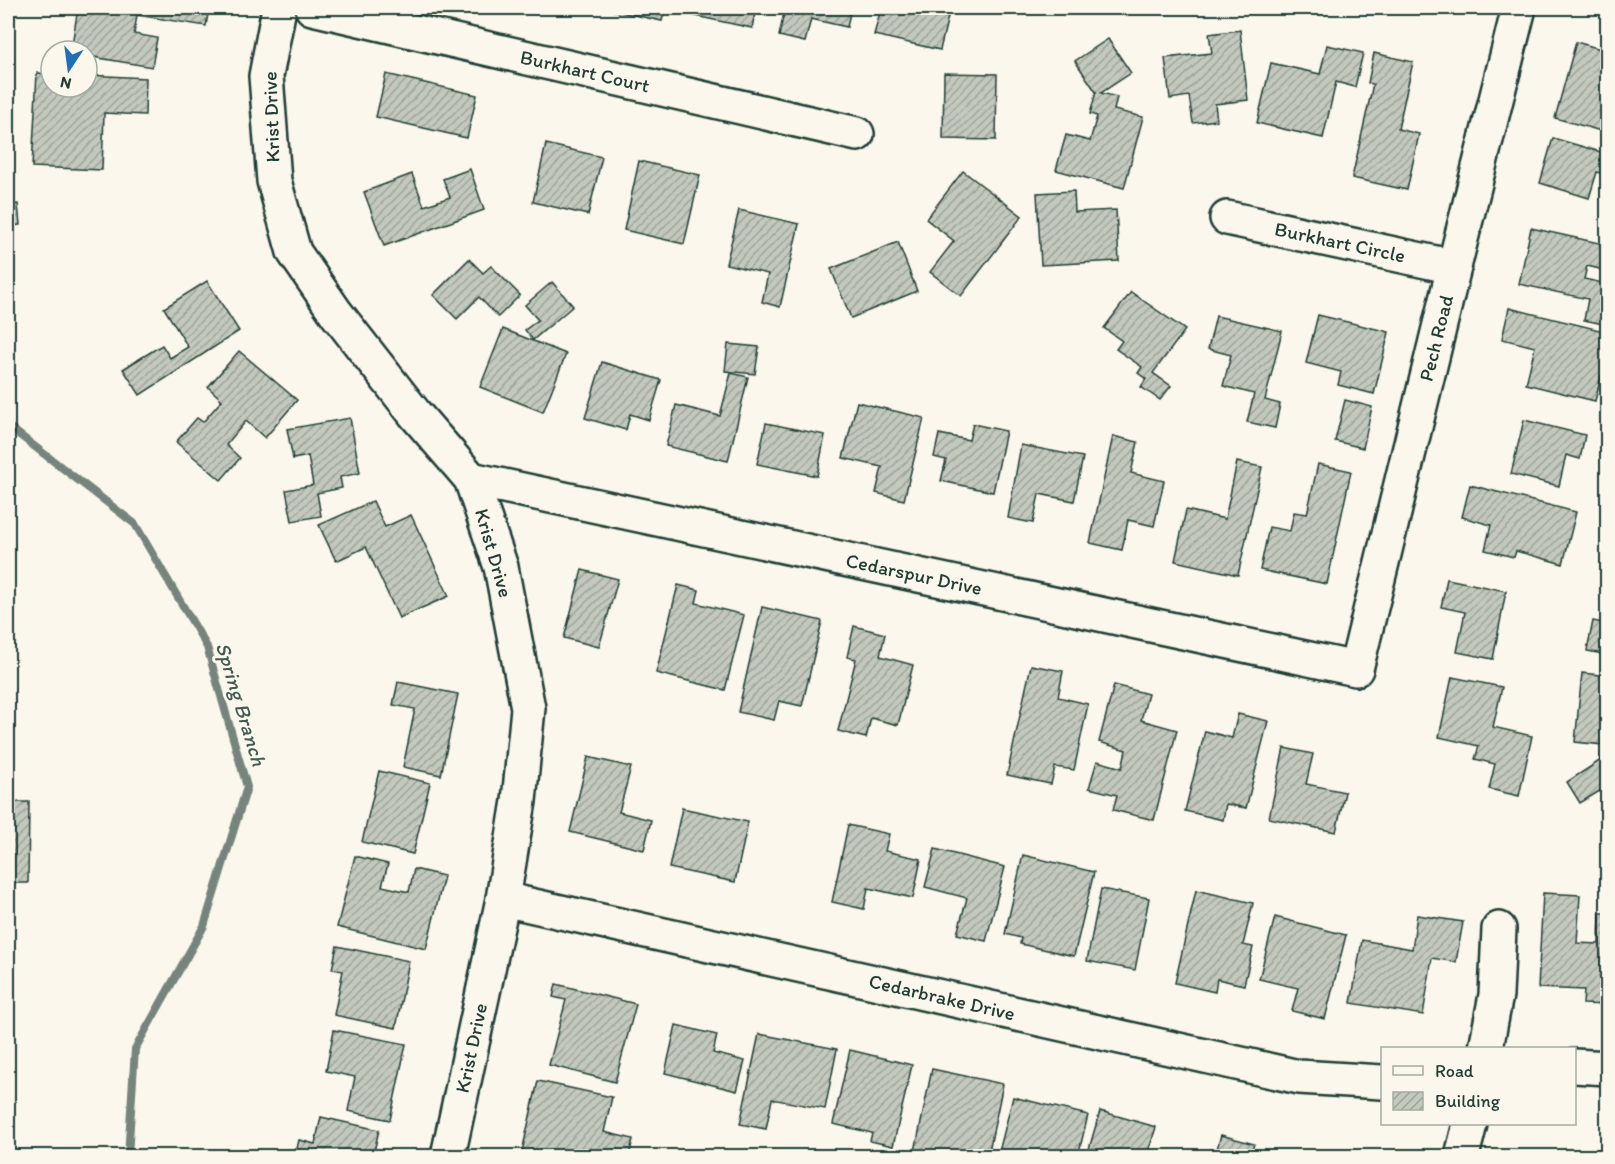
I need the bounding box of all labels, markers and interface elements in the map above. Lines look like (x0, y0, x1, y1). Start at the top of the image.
north arrow (39, 39, 99, 99)
street label: Burkhart Court (518, 44, 652, 98)
street label: Krist Drive (257, 71, 285, 163)
text: N (58, 73, 73, 94)
street label: Burkhart Circle (1272, 216, 1408, 268)
street label: Pech Road (1414, 292, 1458, 384)
street label: Krist Drive (470, 506, 518, 600)
street label: Cedarspur Drive (844, 548, 984, 600)
water label: Spring Branch (211, 639, 272, 769)
street label: Cedarbrake Drive (867, 969, 1017, 1025)
street label: Krist Drive (450, 1001, 492, 1095)
legend (1381, 1047, 1576, 1125)
text: Road (1435, 1060, 1474, 1082)
text: Building (1435, 1090, 1501, 1112)

